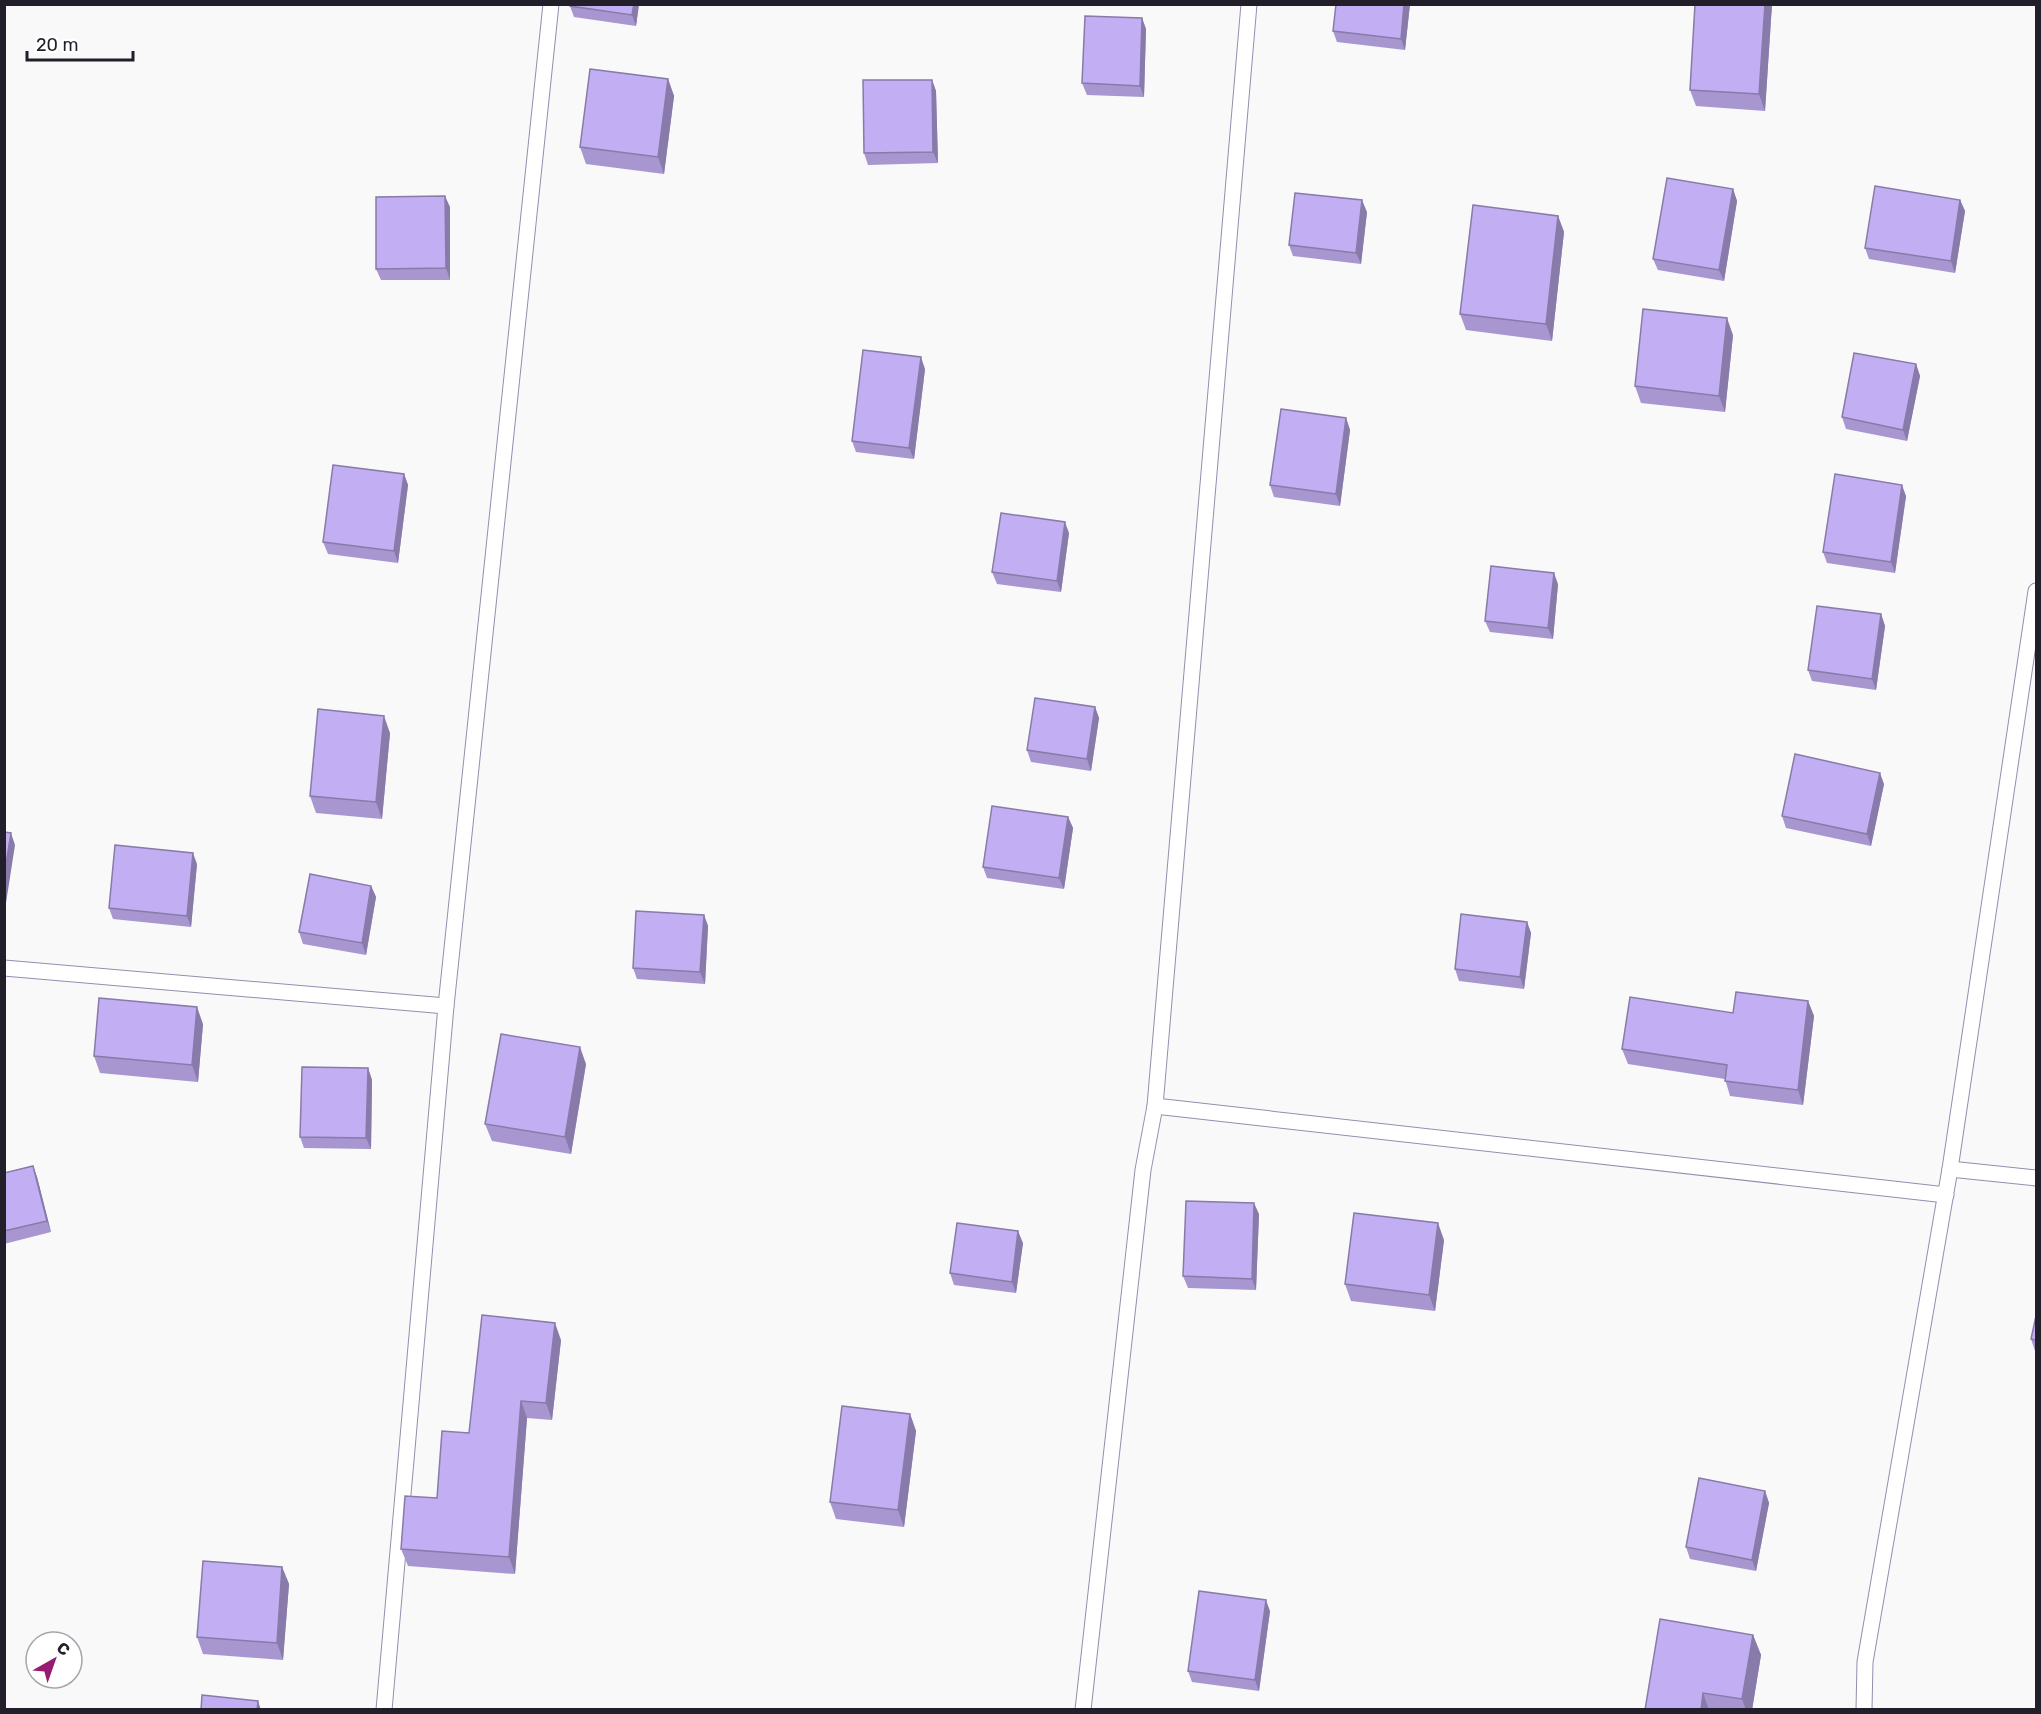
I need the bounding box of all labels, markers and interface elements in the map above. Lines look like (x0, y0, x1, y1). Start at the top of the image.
scale bar (27, 24, 134, 62)
text: 20 m (36, 34, 78, 56)
north arrow (24, 1630, 84, 1690)
text: С (53, 1638, 74, 1660)

